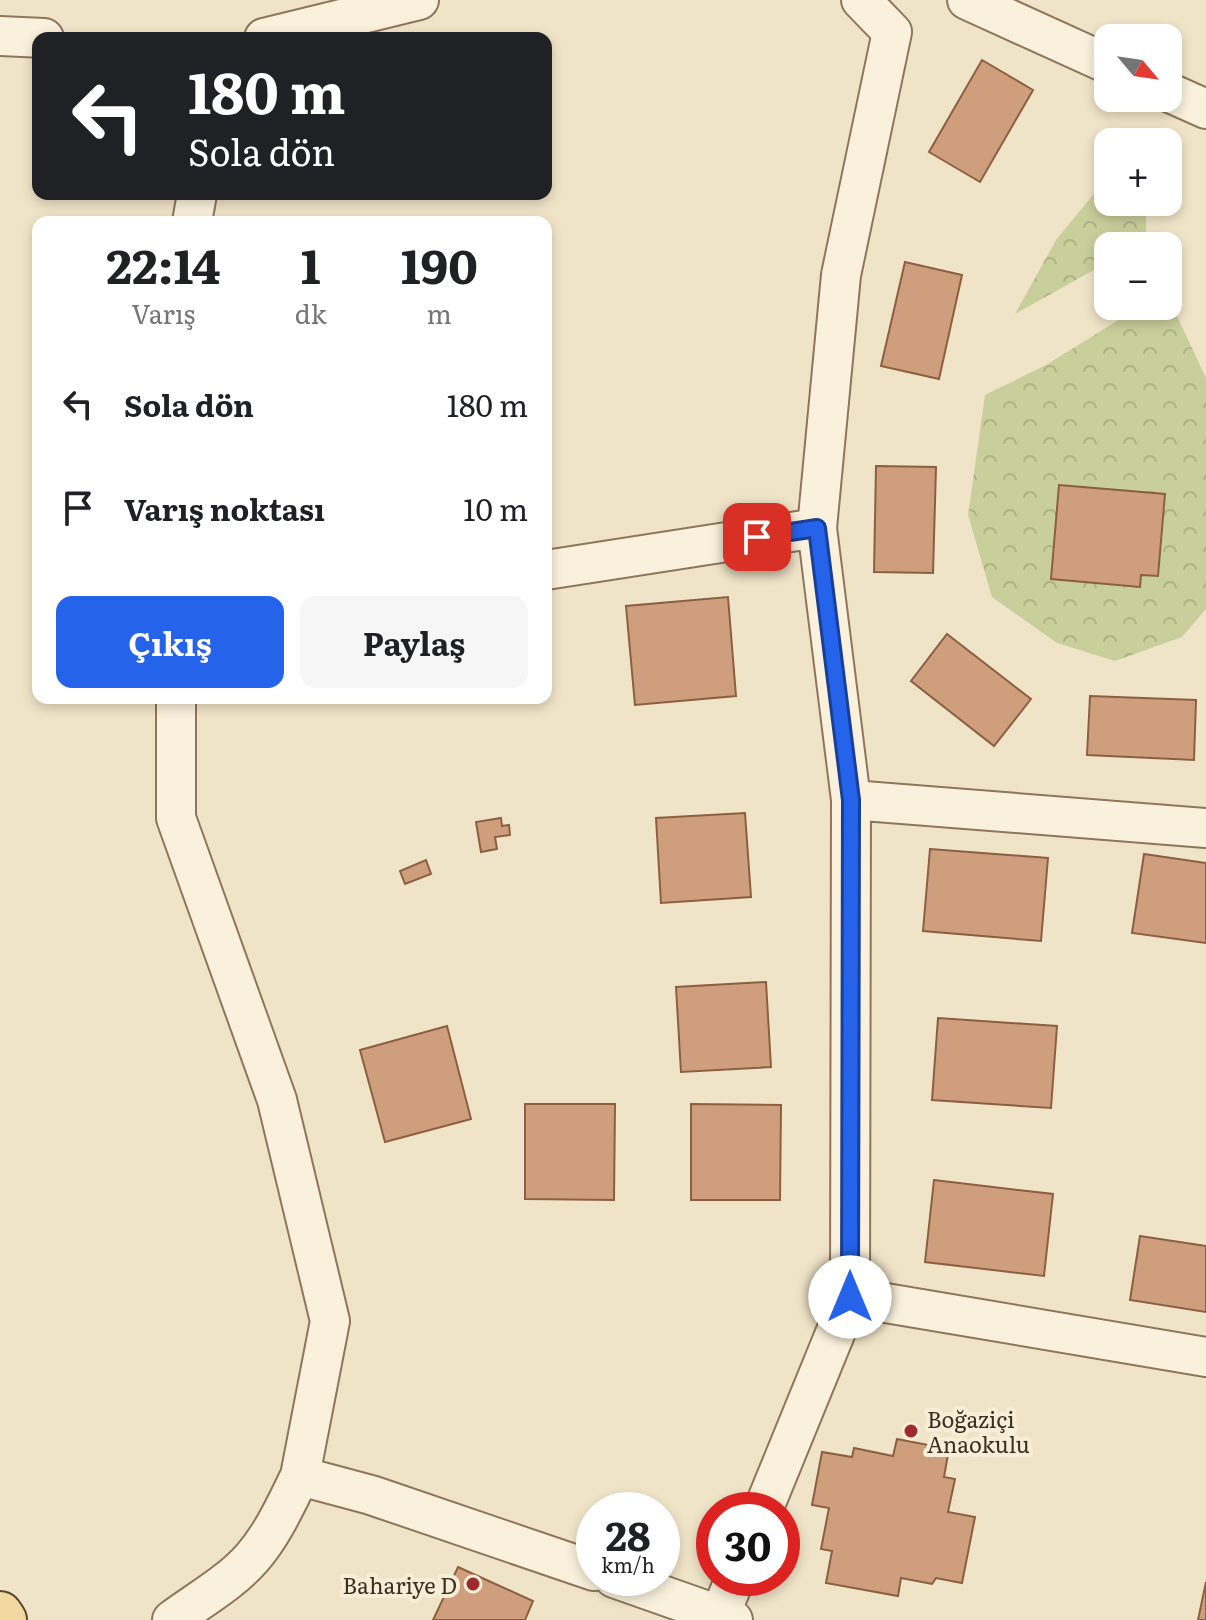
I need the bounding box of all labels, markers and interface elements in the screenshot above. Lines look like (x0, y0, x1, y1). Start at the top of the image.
north arrow (1094, 24, 1182, 112)
map controls (1094, 24, 1182, 320)
text: 180 m (188, 48, 346, 131)
icon: left (56, 64, 160, 168)
text: Sola dön (188, 124, 335, 177)
button: + (1094, 128, 1182, 216)
text: 22:14 (106, 228, 221, 299)
text: 1 (301, 228, 321, 299)
text: 190 (401, 228, 478, 299)
button: − (1094, 232, 1182, 320)
text: Varış (131, 293, 195, 332)
text: dk (295, 293, 327, 332)
text: m (427, 293, 452, 332)
icon: left (56, 382, 100, 426)
text: Sola dön (124, 382, 254, 426)
text: 180 m (447, 382, 528, 426)
icon: arrive (56, 486, 100, 530)
text: Varış noktası (124, 486, 325, 530)
text: 10 m (463, 486, 528, 530)
pin (723, 503, 791, 571)
icon: arrive (735, 515, 779, 559)
button: Çıkış (56, 596, 284, 688)
button: Paylaş (300, 596, 528, 688)
position arrow (808, 1255, 892, 1339)
place label: Boğaziçi Anaokulu (927, 1402, 1030, 1460)
marker: Boğaziçi Anaokulu (902, 1422, 920, 1440)
speed limit sign: 30 (696, 1492, 800, 1596)
text: 28 (605, 1504, 651, 1563)
text: km/h (601, 1549, 655, 1579)
place label: Bahariye D (343, 1568, 457, 1601)
marker: Bahariye D (464, 1575, 482, 1593)

